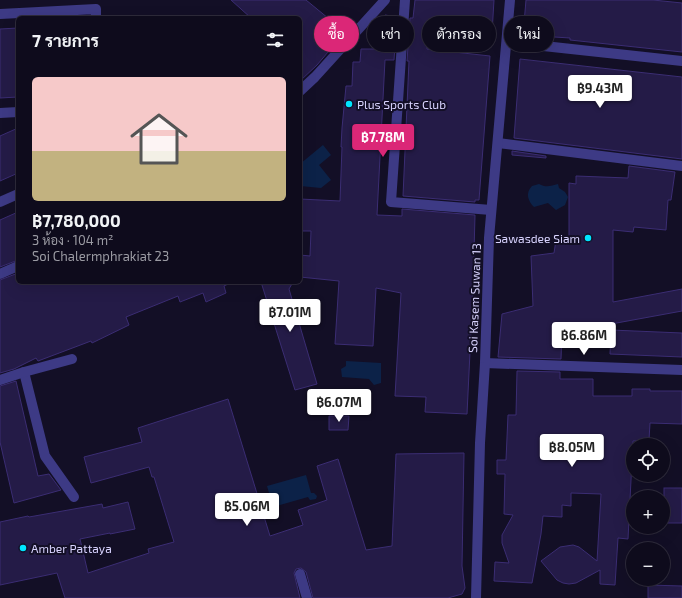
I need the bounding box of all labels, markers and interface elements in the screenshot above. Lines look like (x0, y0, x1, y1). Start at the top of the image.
chip: ซื้อ (314, 16, 359, 52)
chip: เช่า (367, 16, 414, 52)
chip: ตัวกรอง (422, 16, 496, 52)
chip: ใหม่ (504, 16, 554, 52)
icon: filters (264, 29, 286, 51)
text: 7 รายการ (32, 30, 99, 50)
pin: ฿9.43M (567, 75, 633, 109)
text: ฿9.43M (577, 80, 623, 96)
place label: Plus Sports Club (357, 97, 446, 111)
marker: Plus Sports Club (344, 99, 354, 109)
icon: home (123, 103, 195, 175)
pin: ฿7.78M (350, 124, 416, 158)
text: ฿7.78M (361, 129, 405, 145)
text: ฿7,780,000 (32, 210, 121, 230)
place label: Sawasdee Siam (495, 231, 580, 245)
text: 3 ห้อง · 104 m² (32, 232, 113, 248)
marker: Sawasdee Siam (583, 233, 593, 243)
street label: Soi Kasem Suwan 13 (465, 243, 483, 353)
text: Soi Chalermphrakiat 23 (32, 248, 169, 264)
pin: ฿7.01M (257, 299, 323, 333)
text: ฿7.01M (268, 304, 312, 320)
pin: ฿6.86M (551, 322, 617, 356)
text: ฿6.86M (561, 327, 607, 343)
pin: ฿6.07M (306, 389, 372, 423)
text: ฿6.07M (316, 394, 362, 410)
pin: ฿8.05M (539, 434, 605, 468)
map controls (626, 438, 670, 586)
button: locate (626, 438, 670, 482)
text: ฿8.05M (549, 439, 595, 455)
button: + (626, 490, 670, 534)
pin: ฿5.06M (214, 493, 280, 527)
text: ฿5.06M (224, 498, 270, 514)
place label: Amber Pattaya (31, 541, 112, 555)
button: − (626, 542, 670, 586)
marker: Amber Pattaya (18, 543, 28, 553)

